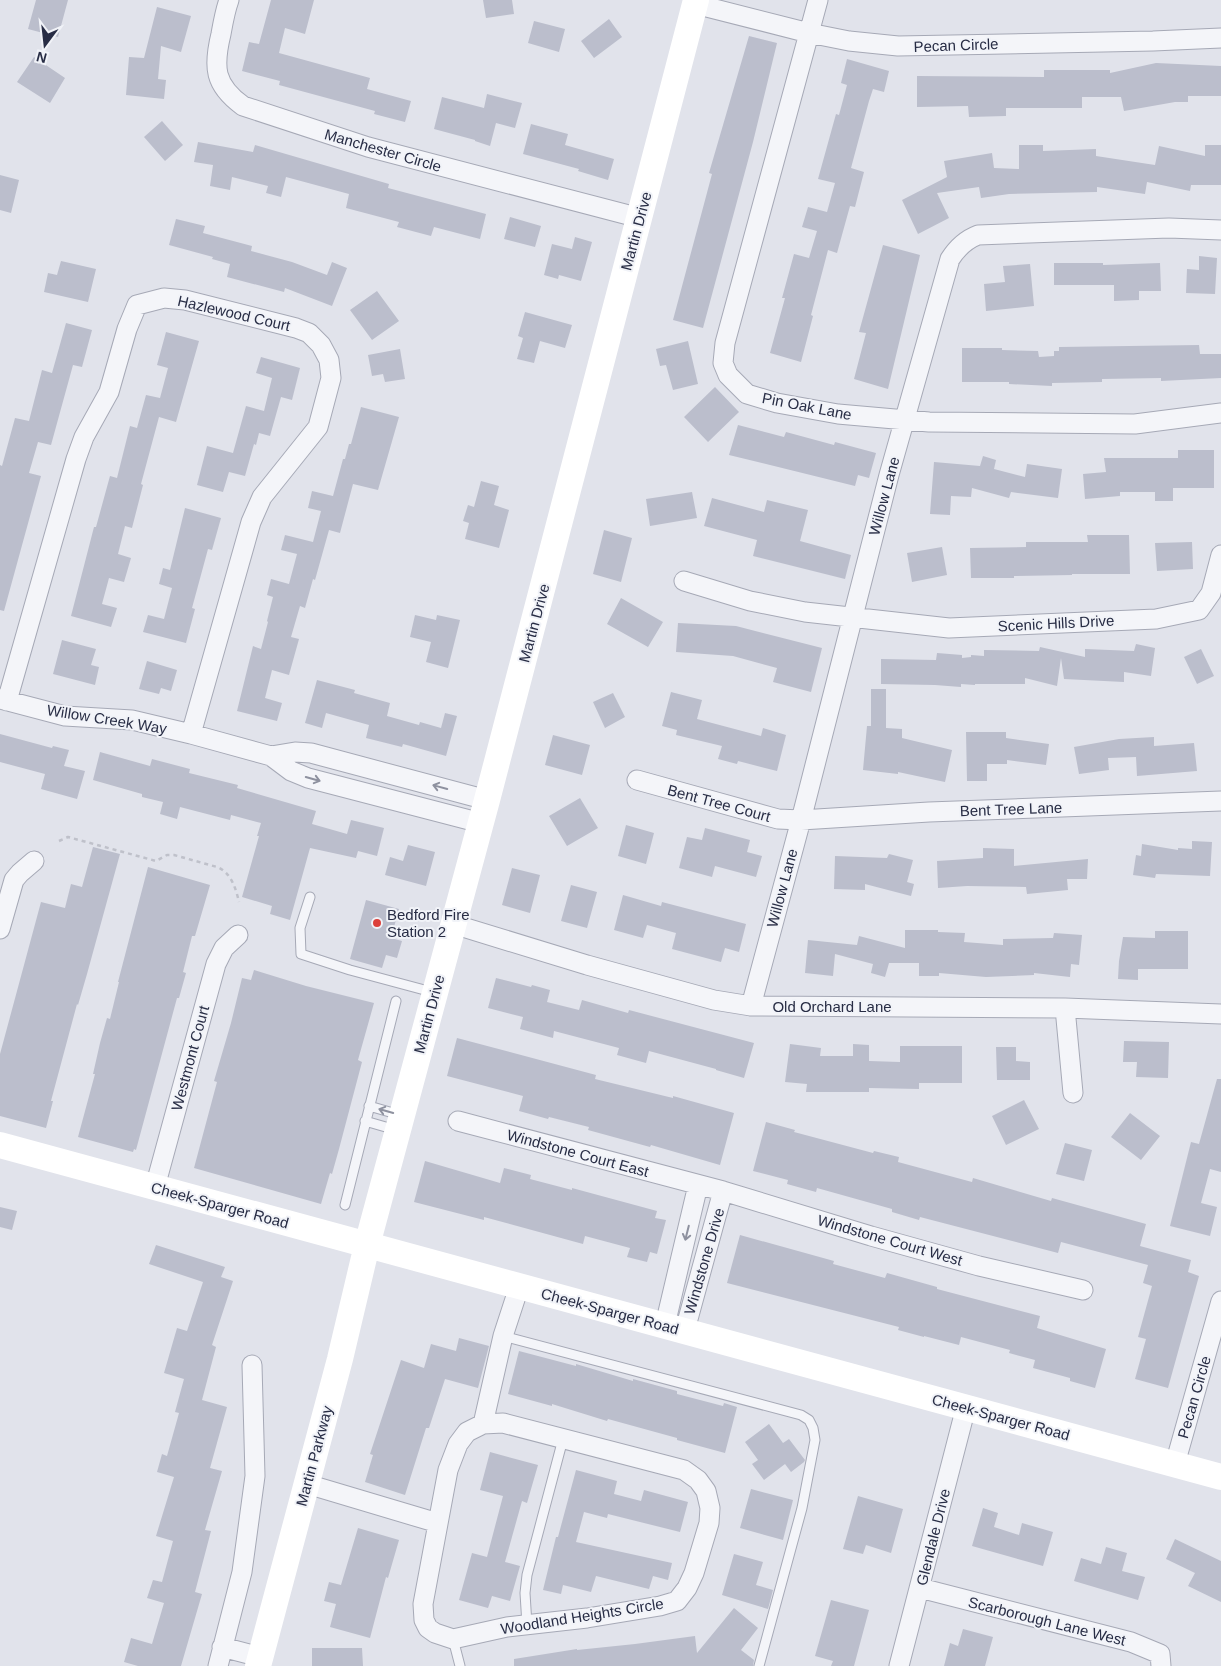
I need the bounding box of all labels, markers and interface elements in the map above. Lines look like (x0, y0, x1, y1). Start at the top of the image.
north arrow (20, 20, 70, 70)
street label: Pecan Circle (913, 35, 999, 55)
text: N (35, 49, 49, 67)
street label: Manchester Circle (323, 125, 443, 175)
street label: Martin Drive (617, 190, 655, 272)
street label: Hazlewood Court (176, 292, 293, 334)
street label: Pin Oak Lane (761, 389, 853, 423)
street label: Willow Lane (865, 455, 903, 537)
street label: Martin Drive (515, 582, 553, 664)
street label: Scenic Hills Drive (997, 611, 1115, 635)
street label: Willow Creek Way (46, 701, 169, 737)
one-way arrow (305, 775, 321, 785)
street label: Bent Tree Court (666, 781, 773, 825)
one-way arrow (432, 782, 448, 792)
street label: Bent Tree Lane (959, 799, 1063, 819)
street label: Willow Lane (763, 847, 801, 929)
place label: Bedford Fire Station 2 (387, 906, 470, 940)
marker: Bedford Fire Station 2 (371, 917, 383, 929)
street label: Martin Drive (410, 973, 448, 1055)
street label: Old Orchard Lane (772, 998, 892, 1015)
street label: Westmont Court (168, 1003, 212, 1112)
one-way arrow (378, 1105, 394, 1115)
street label: Windstone Court East (505, 1126, 651, 1180)
street label: Cheek-Sparger Road (149, 1178, 291, 1232)
street label: Windstone Drive (681, 1206, 727, 1316)
street label: Windstone Court West (816, 1211, 965, 1269)
one-way arrow (682, 1224, 691, 1240)
street label: Cheek-Sparger Road (539, 1284, 681, 1338)
street label: Pecan Circle (1174, 1354, 1214, 1440)
street label: Cheek-Sparger Road (930, 1390, 1072, 1444)
street label: Martin Parkway (292, 1403, 336, 1508)
street label: Glendale Drive (913, 1487, 953, 1587)
street label: Scarborough Lane West (967, 1593, 1128, 1649)
street label: Woodland Heights Circle (499, 1595, 665, 1637)

